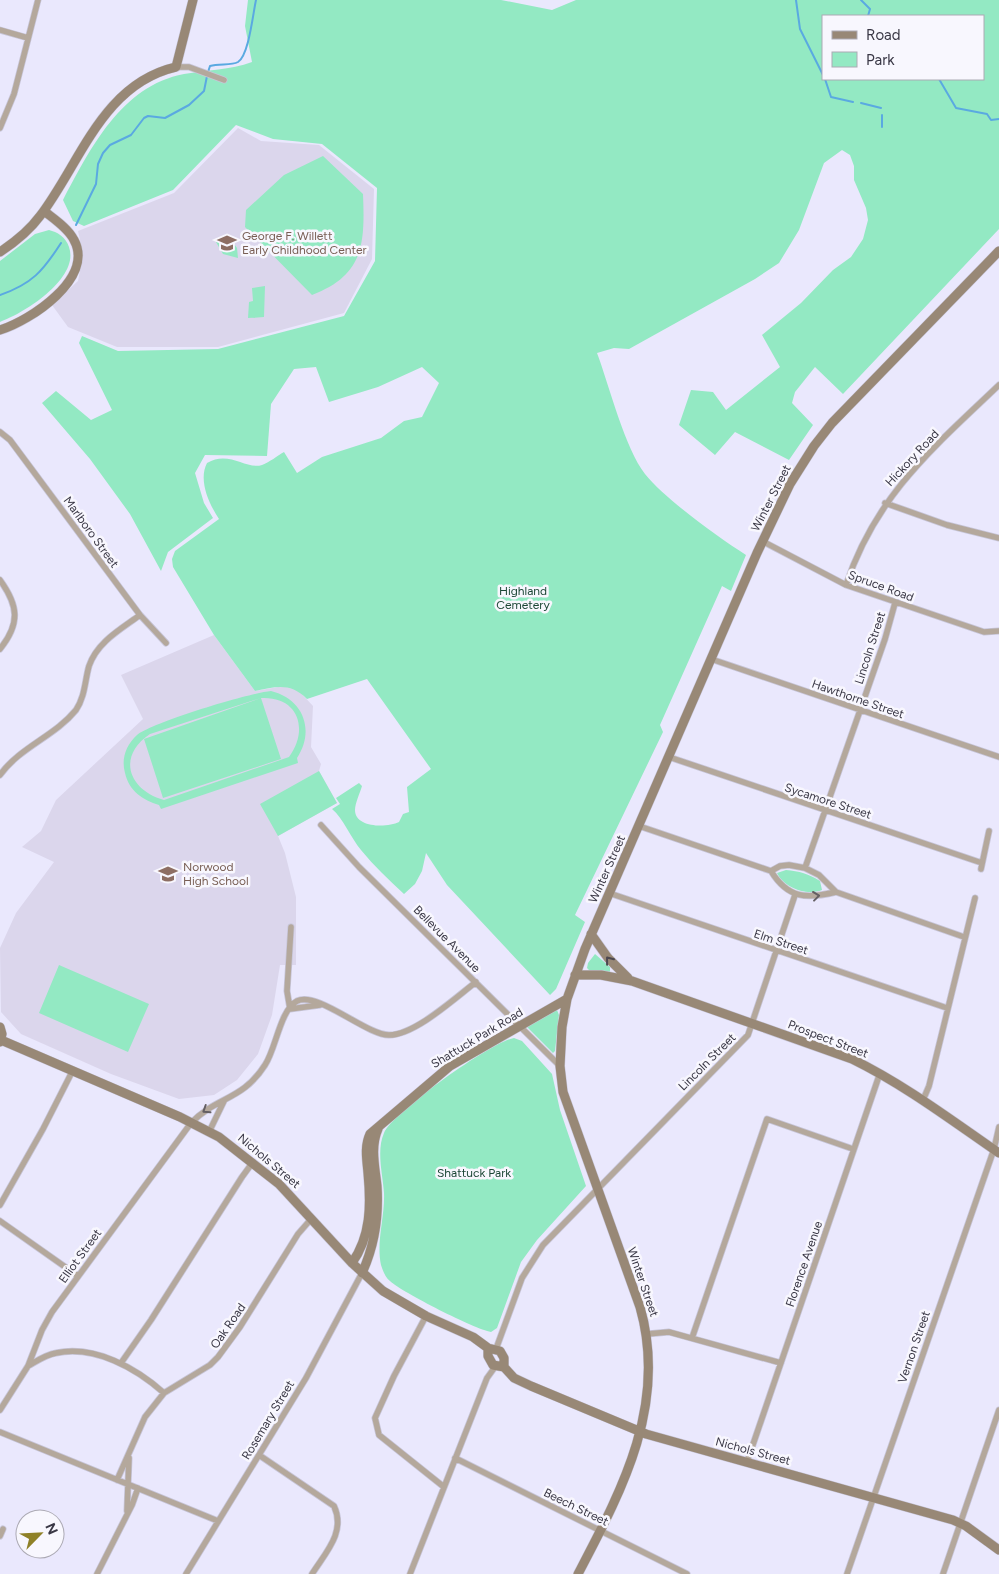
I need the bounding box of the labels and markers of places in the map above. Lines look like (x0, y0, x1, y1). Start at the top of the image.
place label: George F. Willett Early Childhood Center (242, 229, 367, 257)
school or university icon: George F. Willett Early Childhood Center (216, 232, 238, 254)
place label: Norwood High School (183, 860, 249, 888)
school or university icon: Norwood High School (157, 863, 179, 885)

